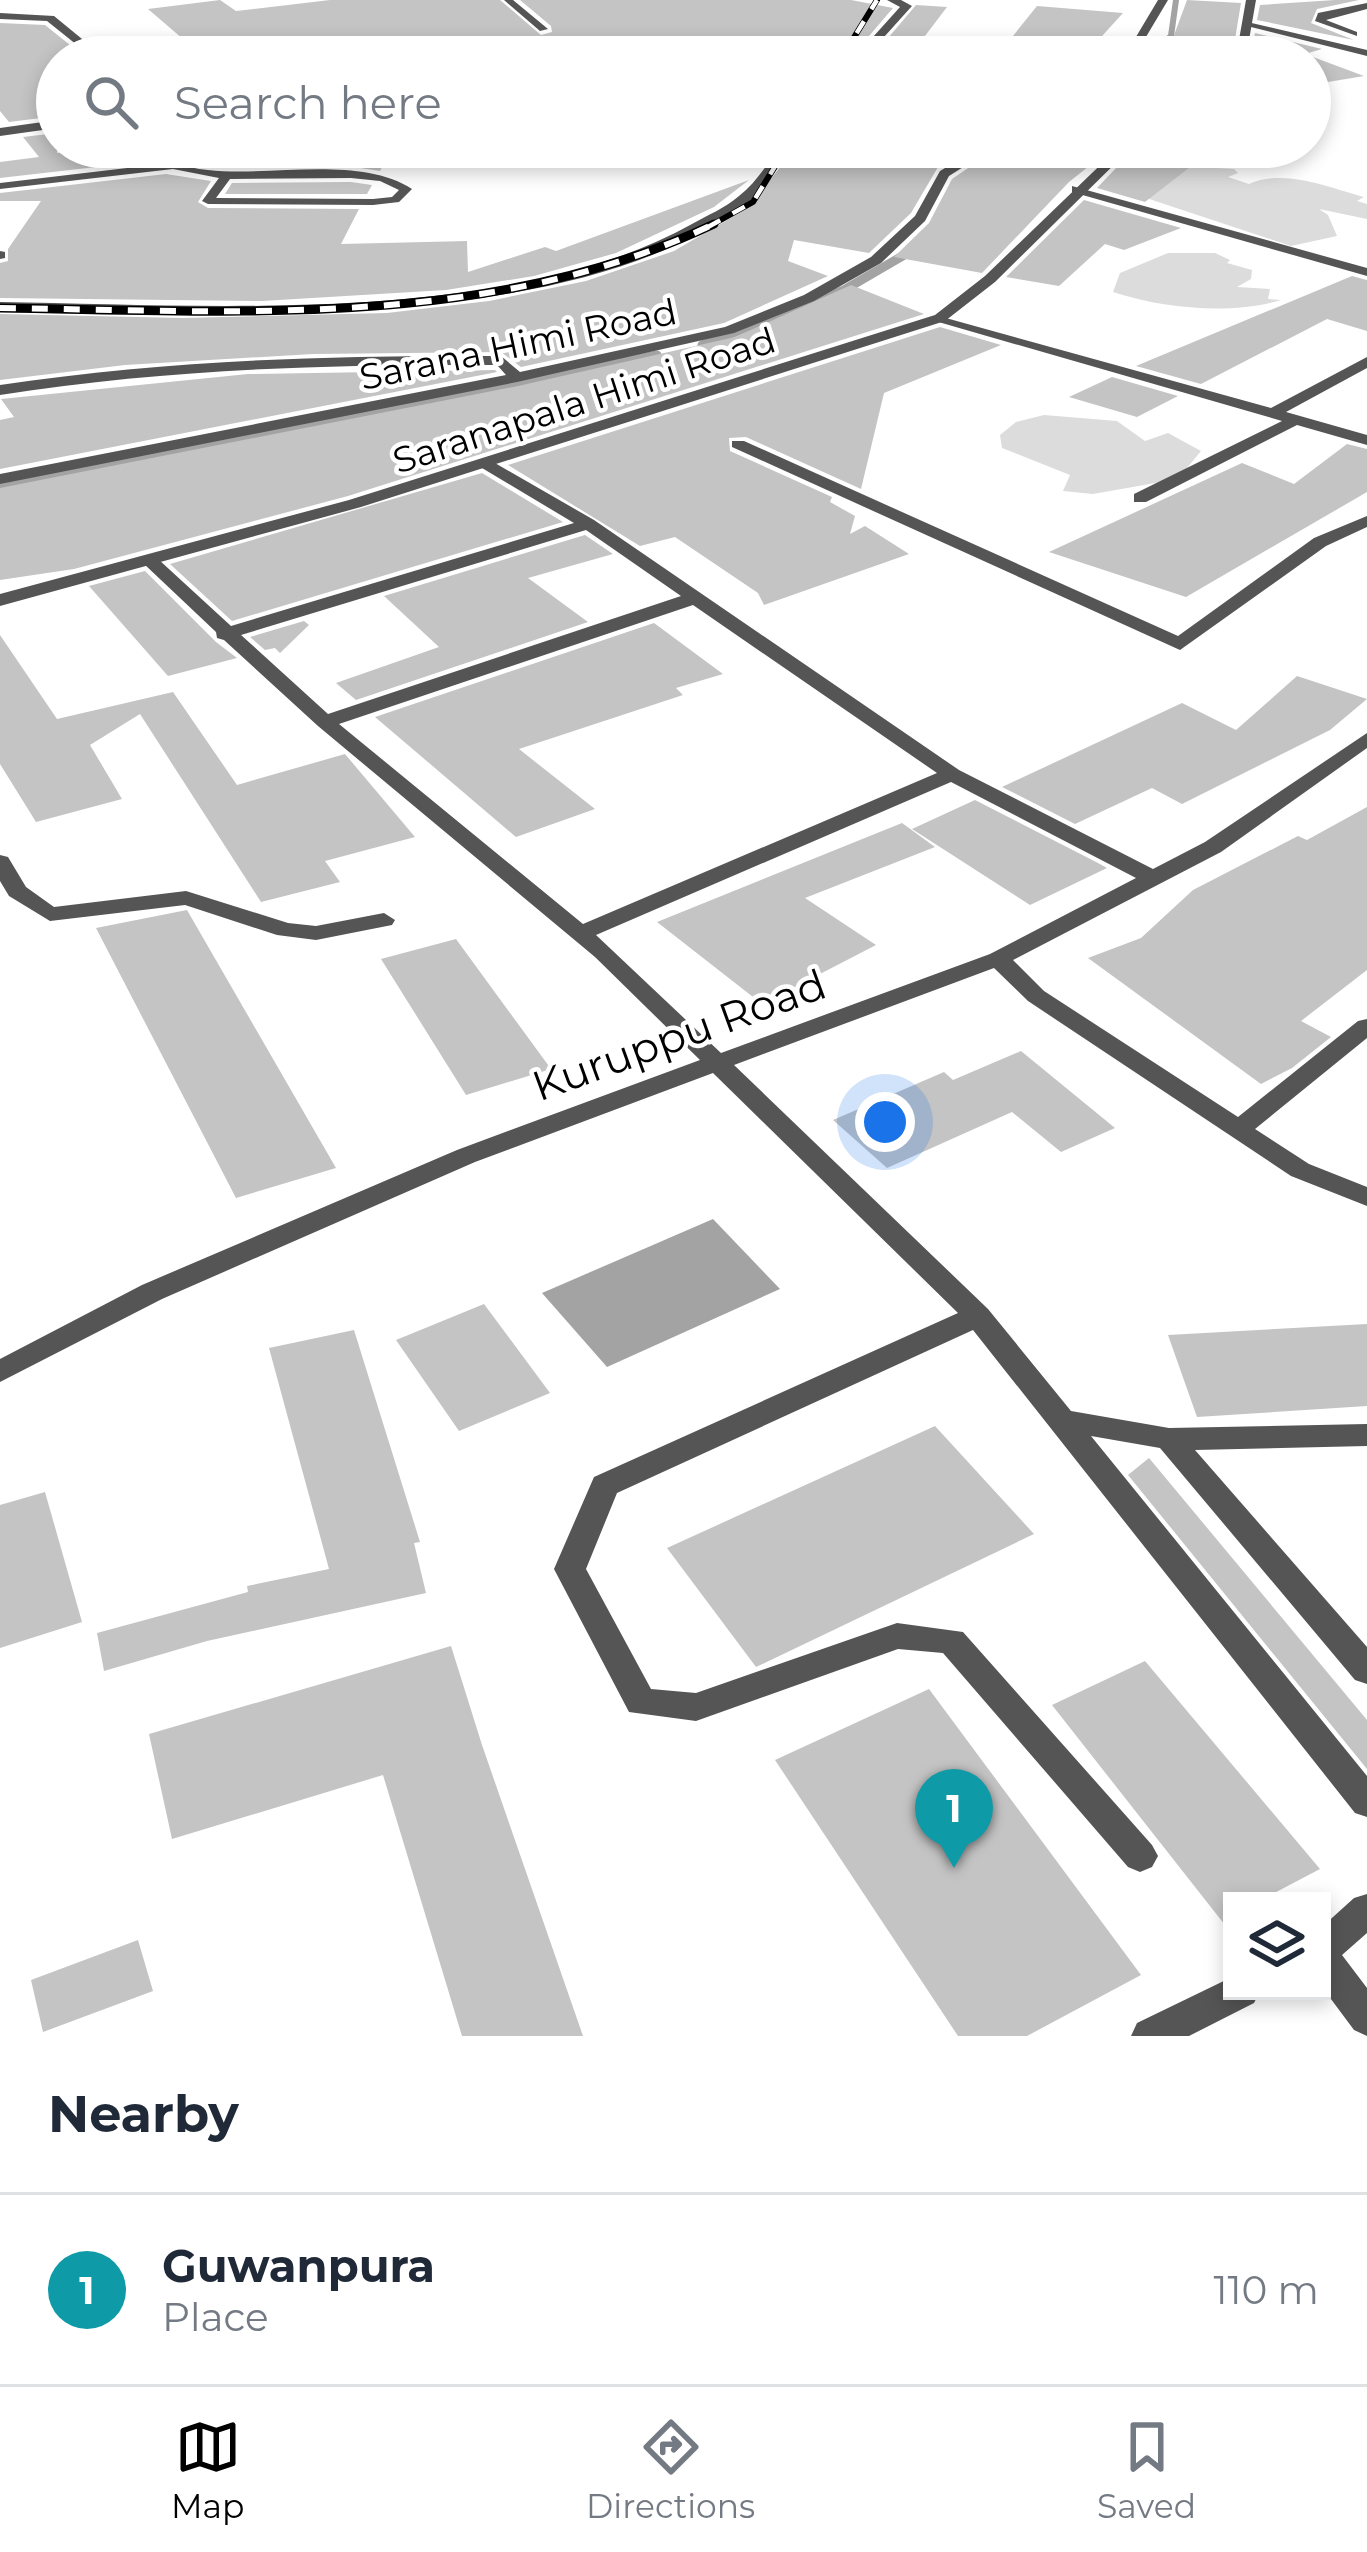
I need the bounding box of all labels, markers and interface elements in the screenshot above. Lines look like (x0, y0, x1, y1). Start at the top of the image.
search box (36, 36, 1331, 168)
icon: search (78, 69, 144, 135)
text: Search here (174, 75, 442, 130)
street label: Sarana Himi Road (355, 289, 681, 399)
street label: Saranapala Himi Road (387, 317, 781, 483)
street label: Kuruppu Road (525, 958, 833, 1112)
your location (855, 1092, 915, 1152)
pin: 1 (915, 1769, 993, 1868)
map controls (1223, 1892, 1331, 2000)
button: layers (1223, 1892, 1331, 2000)
text: Nearby (48, 2083, 239, 2145)
text: Guwanpura (162, 2238, 435, 2293)
text: 1 (79, 2266, 95, 2314)
text: 110 m (1213, 2266, 1319, 2314)
text: Place (162, 2293, 269, 2341)
tab: Map (171, 2414, 244, 2526)
tab: Directions (586, 2414, 755, 2526)
tab: Saved (1097, 2414, 1196, 2526)

